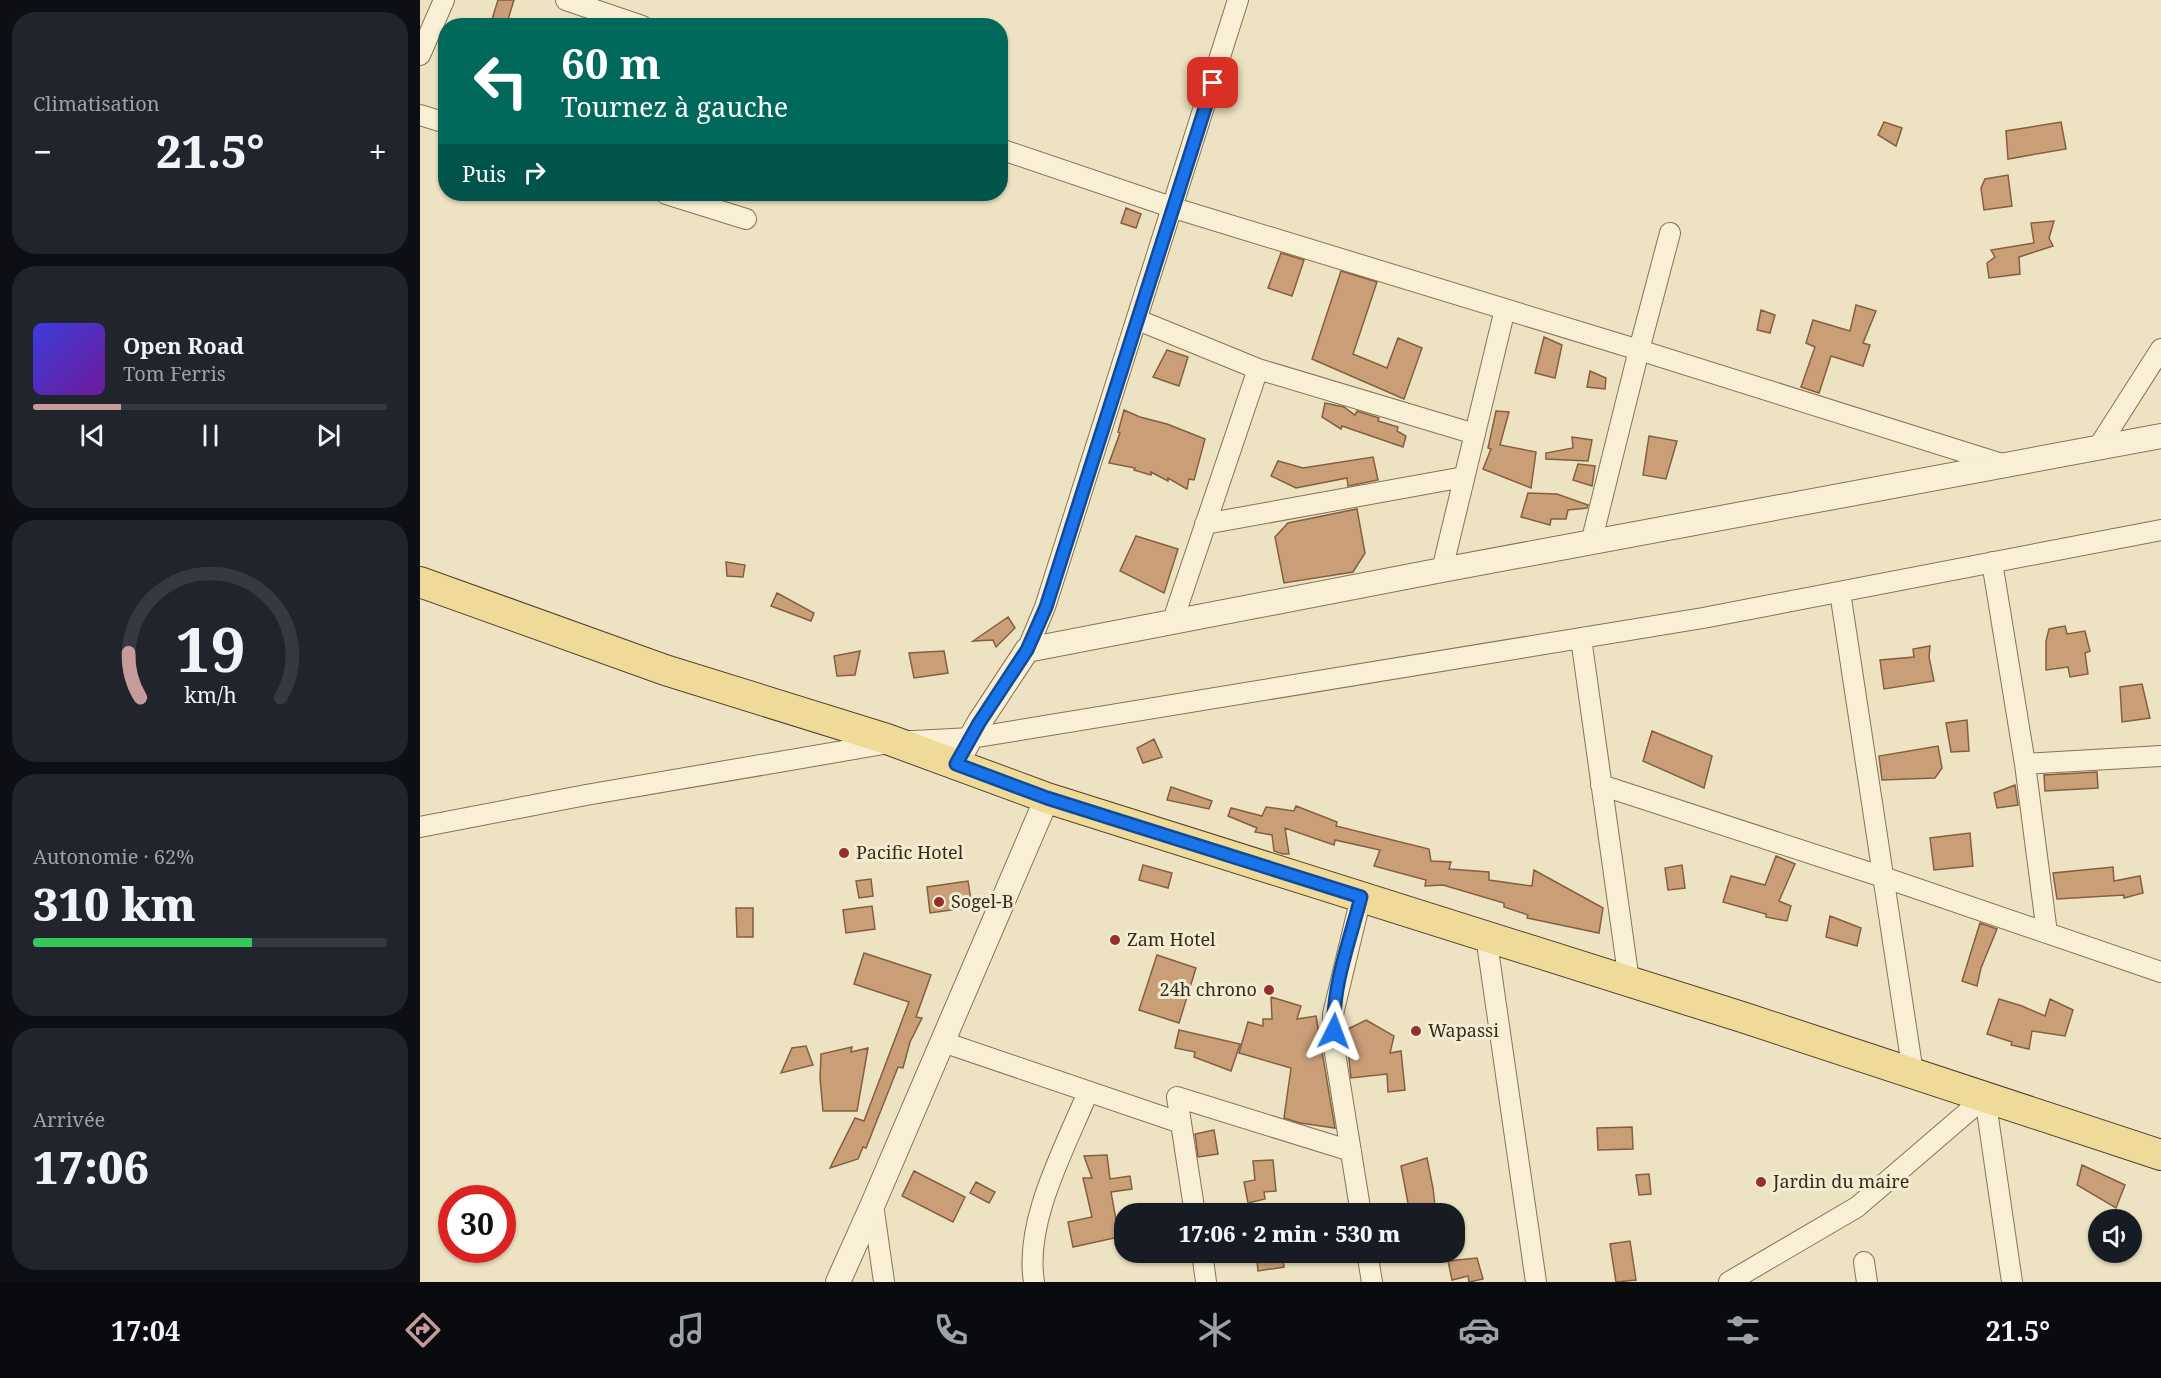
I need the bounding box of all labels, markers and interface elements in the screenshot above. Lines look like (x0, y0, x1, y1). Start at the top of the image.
text: 60 m (561, 34, 661, 91)
icon: left (462, 42, 540, 120)
pin (1187, 57, 1238, 108)
icon: arrive (1196, 66, 1229, 99)
text: Tournez à gauche (561, 88, 788, 125)
text: Climatisation (33, 90, 160, 117)
text: 21.5° (156, 120, 265, 181)
text: − (33, 129, 52, 174)
text: + (369, 129, 387, 174)
icon: right (518, 156, 551, 189)
text: Puis (462, 158, 506, 188)
text: Open Road (123, 330, 244, 360)
text: Tom Ferris (123, 360, 226, 387)
icon: previous (76, 419, 109, 452)
icon: pause (194, 419, 227, 452)
icon: next (312, 419, 345, 452)
text: 19 (175, 605, 245, 690)
text: km/h (184, 680, 237, 709)
place label: Pacific Hotel (856, 840, 964, 864)
text: Autonomie · 62% (33, 843, 194, 870)
marker: Pacific Hotel (837, 846, 851, 860)
text: 310 km (33, 873, 196, 934)
place label: Sogel-B (951, 889, 1013, 913)
marker: Sogel-B (932, 895, 946, 909)
place label: Zam Hotel (1127, 927, 1216, 951)
marker: Zam Hotel (1108, 933, 1122, 947)
place label: 24h chrono (1160, 977, 1257, 1001)
marker: 24h chrono (1262, 983, 1276, 997)
position arrow (1302, 999, 1366, 1063)
place label: Wapassi (1428, 1018, 1499, 1042)
marker: Wapassi (1409, 1024, 1423, 1038)
text: Arrivée (33, 1106, 105, 1133)
text: 17:06 (33, 1136, 149, 1197)
place label: Jardin du maire (1772, 1169, 1909, 1193)
marker: Jardin du maire (1754, 1175, 1768, 1189)
speed limit sign: 30 (438, 1185, 516, 1263)
map controls (2088, 1209, 2142, 1263)
button: sound (2088, 1209, 2142, 1263)
text: 17:06 · 2 min · 530 m (1179, 1218, 1400, 1248)
icon: directions (402, 1309, 444, 1351)
icon: music (666, 1309, 708, 1351)
icon: phone (930, 1309, 972, 1351)
icon: climate (1194, 1309, 1236, 1351)
icon: car (1458, 1309, 1500, 1351)
icon: filters (1722, 1309, 1764, 1351)
text: 17:04 (111, 1312, 180, 1349)
text: 21.5° (1986, 1312, 2050, 1349)

